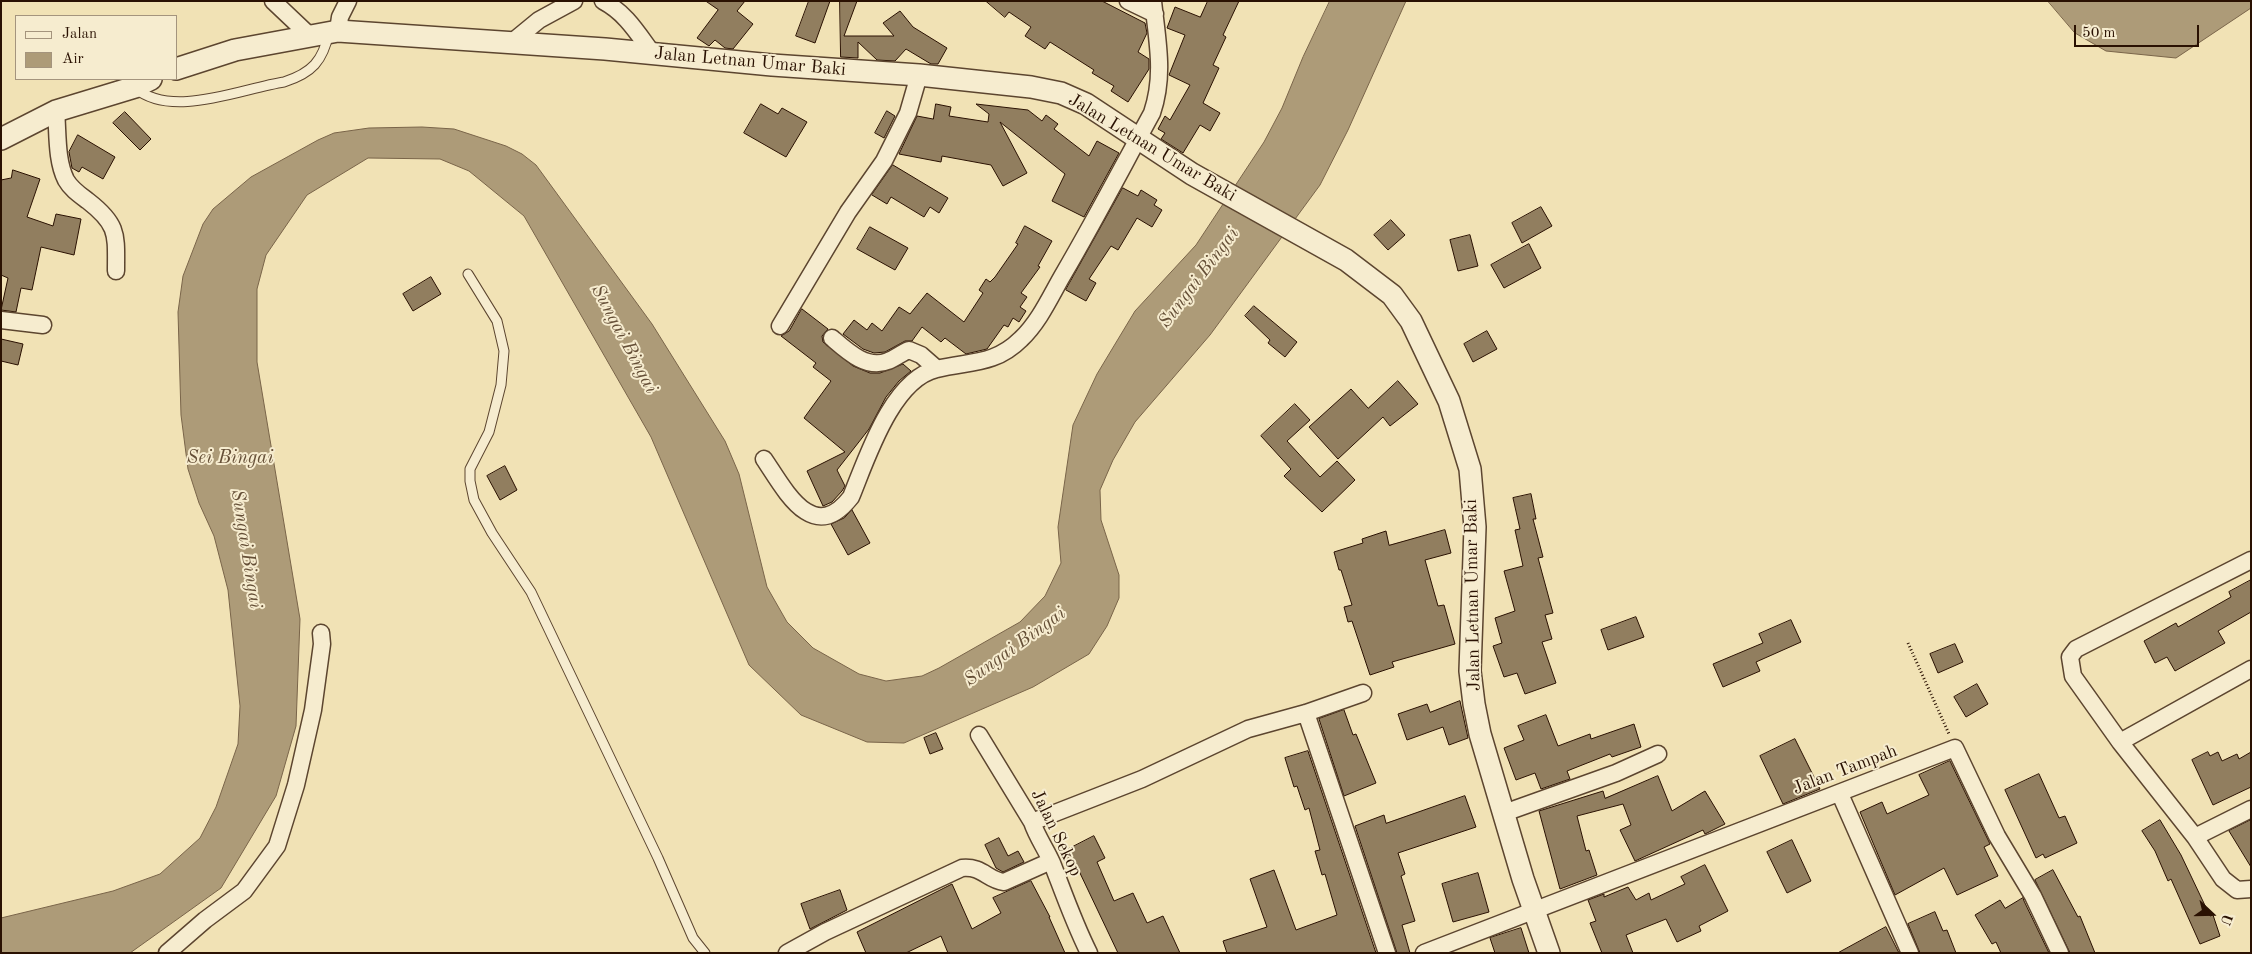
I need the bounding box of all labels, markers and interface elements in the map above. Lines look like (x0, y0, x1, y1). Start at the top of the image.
legend (15, 15, 178, 80)
scale bar (2077, 15, 2202, 47)
text: 50 m (2082, 26, 2116, 41)
text: Jalan (62, 27, 97, 42)
street label: Jalan Letnan Umar Baki (653, 43, 847, 81)
text: Air (62, 52, 84, 67)
street label: Jalan Letnan Umar Baki (1064, 89, 1240, 207)
water label: Sungai Bingai (1154, 223, 1244, 333)
water label: Sungai Bingai (586, 280, 662, 398)
water label: Sei Bingai (186, 447, 274, 469)
water label: Sungai Bingai (225, 488, 267, 610)
street label: Jalan Letnan Umar Baki (1461, 499, 1485, 691)
water label: Sungai Bingai (960, 602, 1070, 692)
street label: Jalan Tampah (1790, 740, 1900, 800)
street label: Jalan Sekop (1026, 786, 1086, 880)
north arrow (2187, 889, 2237, 939)
text: U (2217, 912, 2235, 927)

